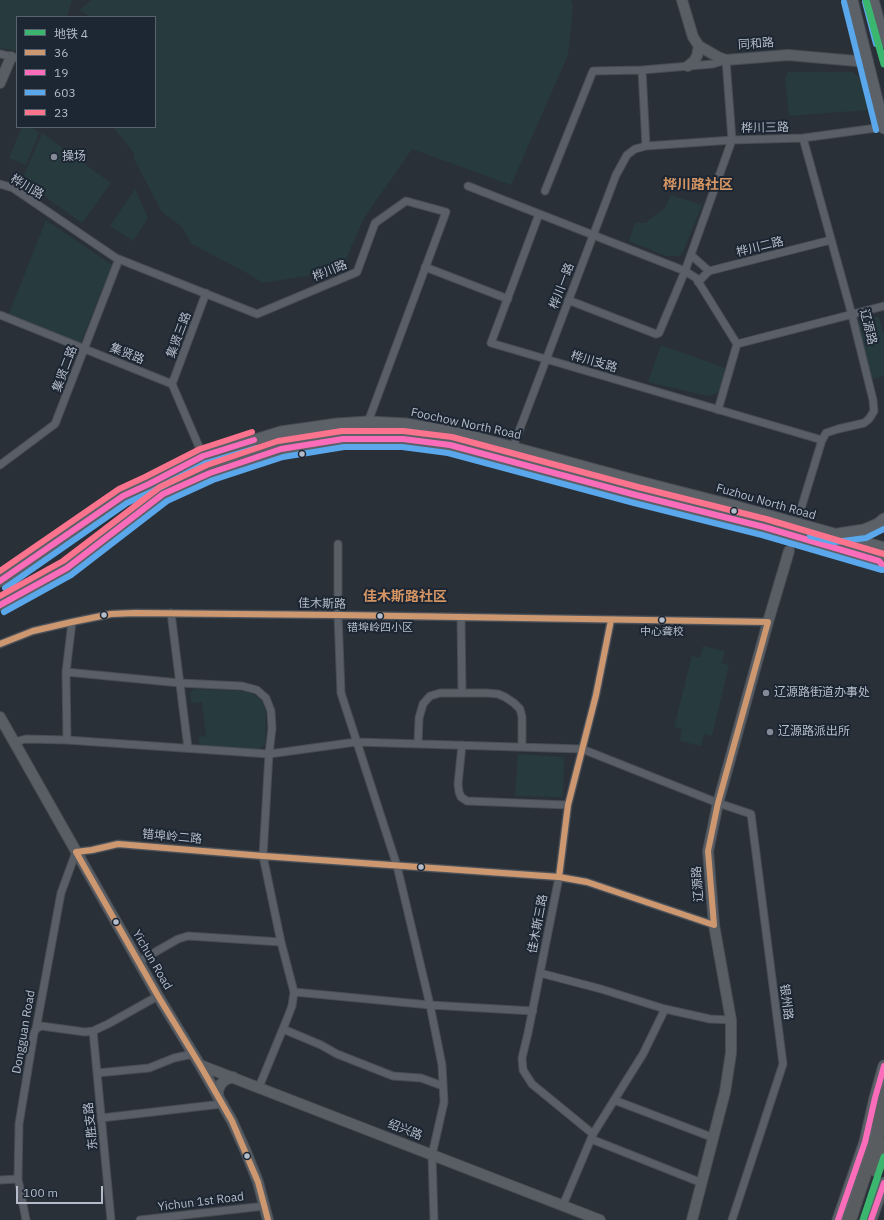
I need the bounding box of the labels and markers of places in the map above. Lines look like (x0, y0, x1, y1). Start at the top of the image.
place label: 操场 (62, 150, 86, 164)
marker: 操场 (49, 152, 59, 162)
unlabelled marker (297, 449, 307, 459)
unlabelled marker (729, 506, 739, 516)
unlabelled marker (99, 610, 109, 620)
marker: 错埠岭四小区 (375, 611, 385, 621)
marker: 中心聋校 (657, 615, 667, 625)
place label: 错埠岭四小区 (347, 621, 413, 635)
place label: 中心聋校 (640, 625, 684, 639)
place label: 辽源路街道办事处 (774, 686, 870, 700)
marker: 辽源路街道办事处 (761, 688, 771, 698)
place label: 辽源路派出所 (778, 725, 850, 739)
marker: 辽源路派出所 (765, 727, 775, 737)
unlabelled marker (416, 862, 426, 872)
unlabelled marker (111, 917, 121, 927)
unlabelled marker (242, 1151, 252, 1161)

